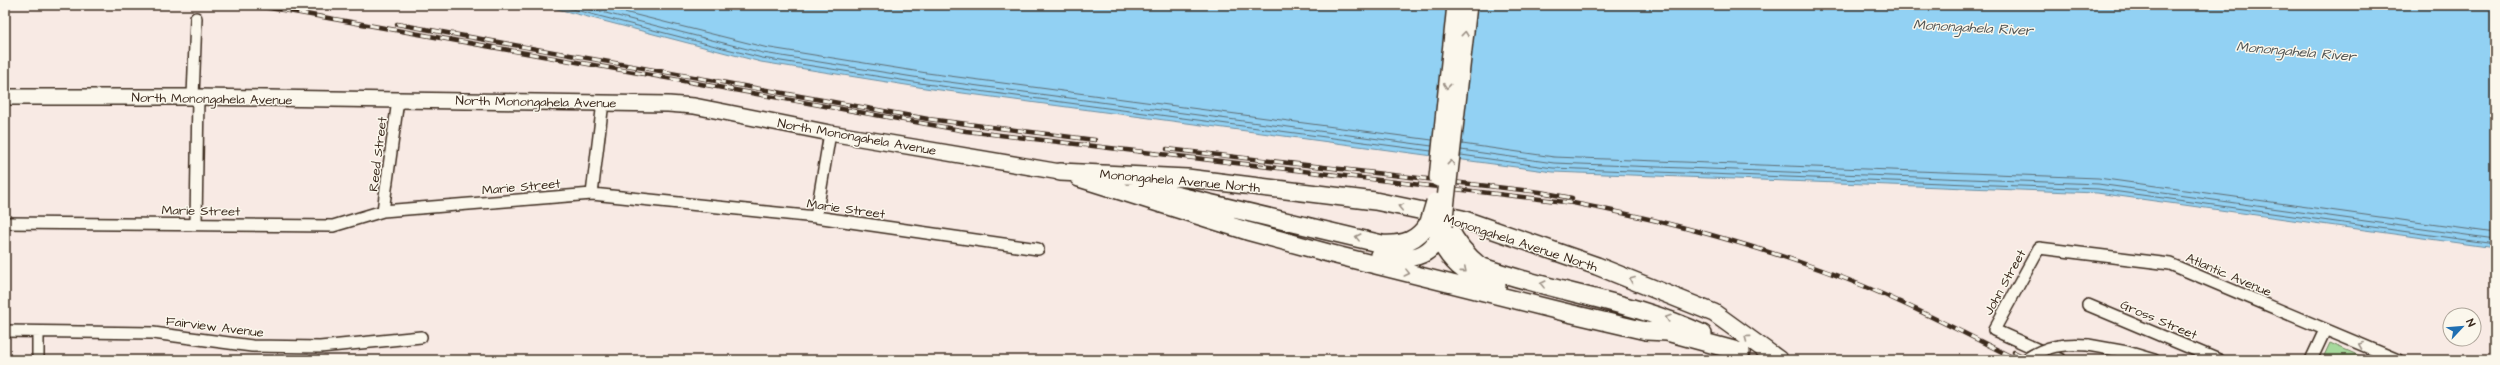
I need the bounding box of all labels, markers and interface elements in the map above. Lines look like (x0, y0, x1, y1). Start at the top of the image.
water label: Monongahela River (1913, 15, 2035, 41)
one-way arrow (1460, 31, 1469, 37)
water label: Monongahela River (2235, 37, 2358, 67)
one-way arrow (1443, 83, 1452, 89)
street label: North Monongahela Avenue (131, 89, 293, 110)
street label: North Monongahela Avenue (455, 92, 617, 113)
street label: North Monongahela Avenue (776, 114, 938, 161)
street label: Reed Street (364, 115, 392, 193)
one-way arrow (1446, 160, 1455, 166)
street label: Monongahela Avenue North (1099, 165, 1261, 198)
street label: Marie Street (481, 175, 562, 199)
street label: Marie Street (806, 195, 887, 223)
street label: Marie Street (161, 201, 241, 221)
one-way arrow (1398, 203, 1405, 211)
street label: Monongahela Avenue North (1441, 210, 1600, 277)
one-way arrow (1355, 234, 1361, 242)
street label: John Street (1979, 246, 2031, 319)
street label: Atlantic Avenue (2183, 249, 2274, 301)
one-way arrow (1459, 265, 1466, 272)
one-way arrow (1403, 268, 1410, 277)
one-way arrow (1628, 276, 1635, 284)
one-way arrow (1539, 281, 1546, 289)
street label: Gross Street (2117, 296, 2200, 344)
north arrow (2442, 307, 2482, 347)
street label: Fairview Avenue (165, 312, 265, 342)
one-way arrow (1665, 315, 1672, 323)
text: N (2462, 316, 2479, 329)
one-way arrow (1744, 336, 1751, 343)
one-way arrow (2358, 342, 2365, 350)

